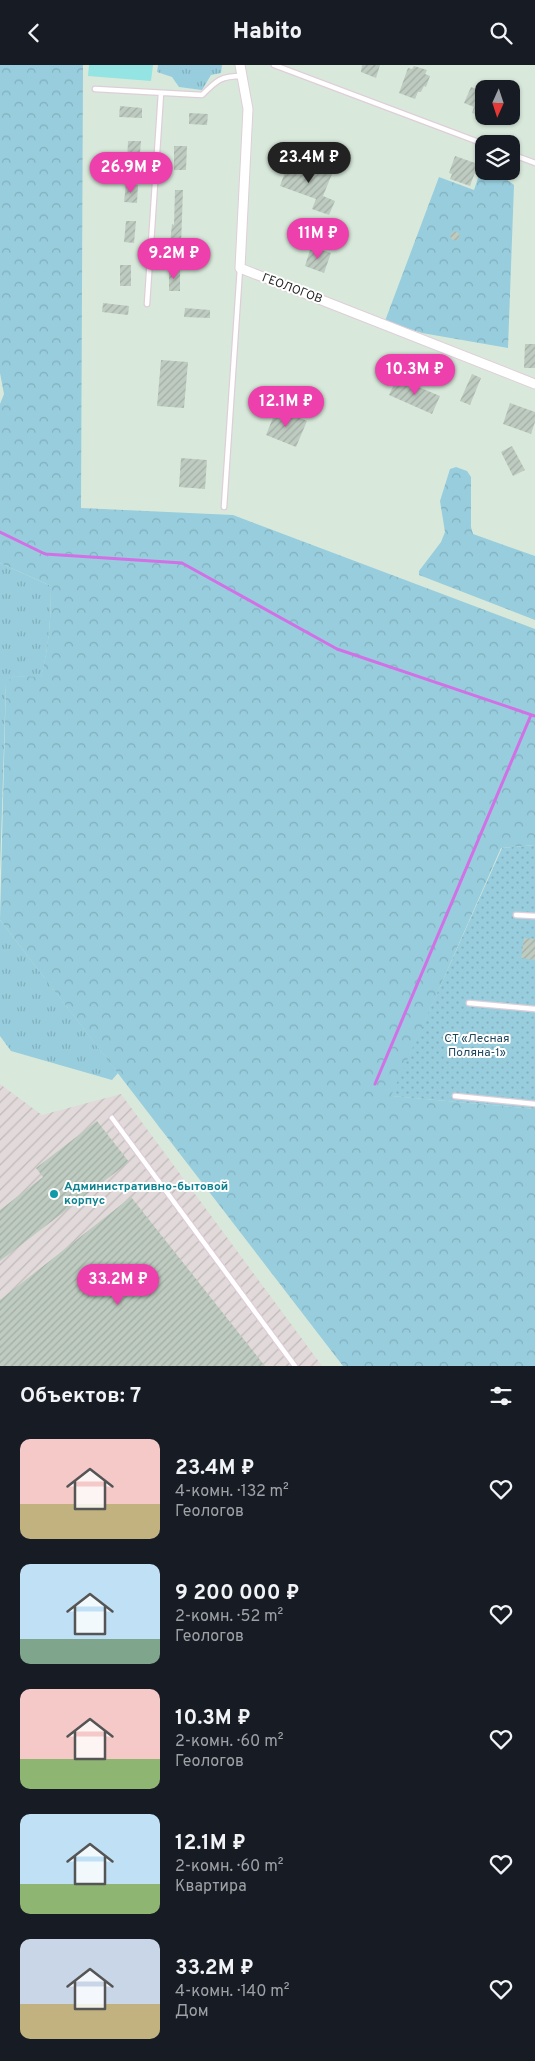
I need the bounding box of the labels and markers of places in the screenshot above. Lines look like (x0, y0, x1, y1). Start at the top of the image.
pin: 23.4M ₽ (263, 141, 355, 184)
pin: 26.9M ₽ (85, 151, 177, 194)
pin: 11M ₽ (283, 217, 353, 260)
pin: 9.2M ₽ (133, 237, 215, 280)
pin: 10.3M ₽ (369, 353, 461, 396)
pin: 12.1M ₽ (240, 385, 332, 428)
place label: Административно-бытовой корпус (64, 1179, 228, 1209)
marker: Административно-бытовой корпус (48, 1188, 60, 1200)
pin: 33.2M ₽ (72, 1263, 164, 1306)

